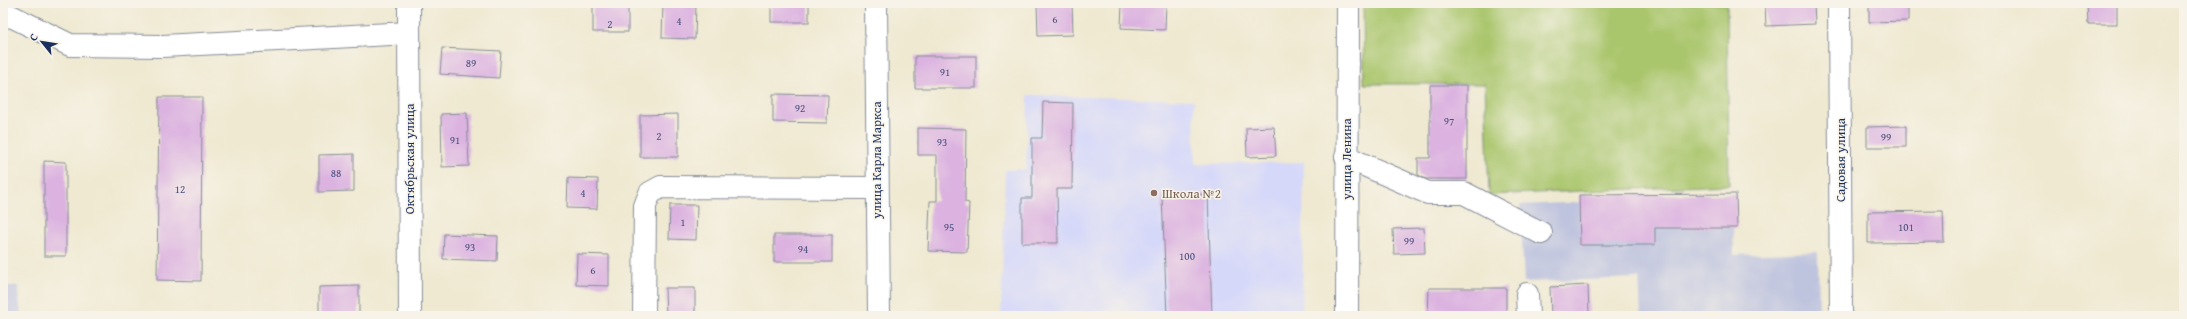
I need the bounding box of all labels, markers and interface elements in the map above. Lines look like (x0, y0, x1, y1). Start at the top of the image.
house number: 6 (1052, 11, 1058, 27)
house number: 4 (676, 13, 682, 29)
house number: 2 (607, 16, 613, 32)
north arrow (22, 22, 62, 62)
text: С (25, 30, 42, 44)
house number: 89 (466, 55, 476, 71)
house number: 91 (940, 64, 950, 80)
house number: 92 (795, 100, 805, 116)
street label: улица Карла Маркса (867, 100, 886, 220)
street label: Октябрьская улица (400, 103, 419, 214)
house number: 97 (1444, 113, 1454, 129)
street label: Садовая улица (1831, 117, 1850, 202)
street label: улица Ленина (1337, 118, 1356, 201)
house number: 2 (656, 128, 662, 144)
house number: 99 (1881, 129, 1891, 145)
house number: 91 (450, 132, 460, 148)
house number: 93 (937, 134, 947, 150)
house number: 88 (331, 165, 341, 181)
house number: 12 (175, 181, 185, 197)
place label: Школа №2 (1162, 184, 1221, 203)
house number: 4 (580, 185, 586, 201)
marker: Школа №2 (1149, 188, 1159, 198)
house number: 1 (680, 214, 686, 230)
house number: 95 (944, 219, 954, 235)
house number: 101 (1898, 219, 1914, 235)
house number: 99 (1404, 233, 1414, 249)
house number: 93 (465, 239, 475, 255)
house number: 94 (798, 241, 808, 257)
house number: 100 (1179, 248, 1195, 264)
house number: 6 (590, 262, 596, 278)

